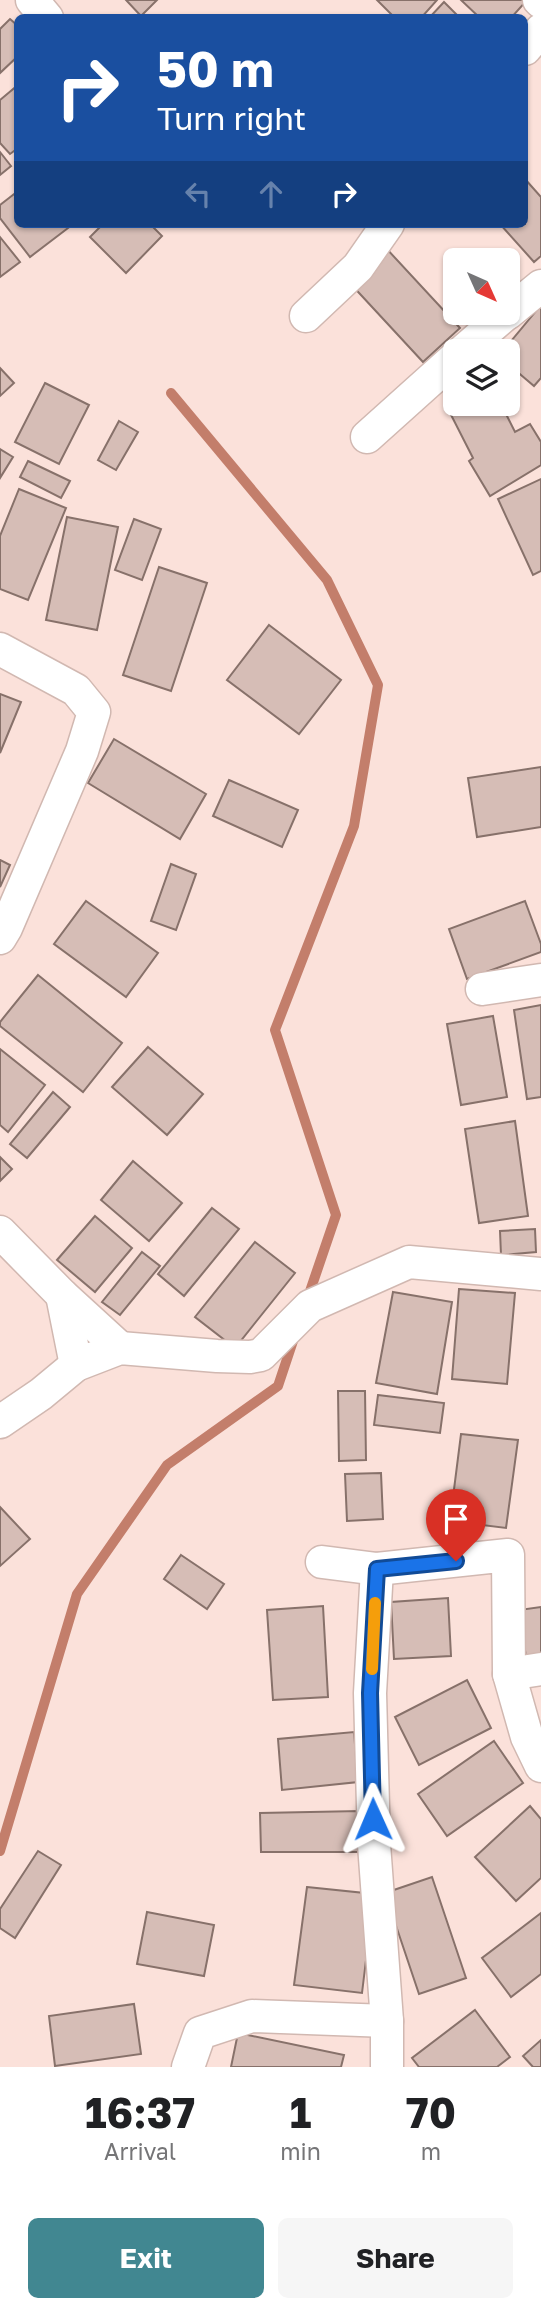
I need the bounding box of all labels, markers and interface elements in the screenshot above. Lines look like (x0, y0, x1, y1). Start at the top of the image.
text: 50 m (157, 39, 274, 98)
icon: right (42, 42, 133, 133)
text: Turn right (157, 99, 306, 137)
icon: left (179, 175, 217, 213)
icon: ahead (252, 175, 290, 213)
icon: right (325, 175, 363, 213)
north arrow (443, 248, 520, 326)
map controls (443, 248, 520, 416)
button: layers (443, 339, 520, 416)
pin (426, 1489, 486, 1561)
icon: arrive (437, 1500, 475, 1538)
position arrow (336, 1782, 410, 1856)
text: 16:37 (85, 2087, 195, 2137)
text: 1 (290, 2087, 311, 2137)
text: 70 (406, 2087, 456, 2137)
text: Arrival (104, 2137, 176, 2165)
text: min (280, 2137, 321, 2165)
text: m (421, 2137, 441, 2165)
button: Exit (28, 2218, 264, 2298)
button: Share (278, 2218, 513, 2298)

